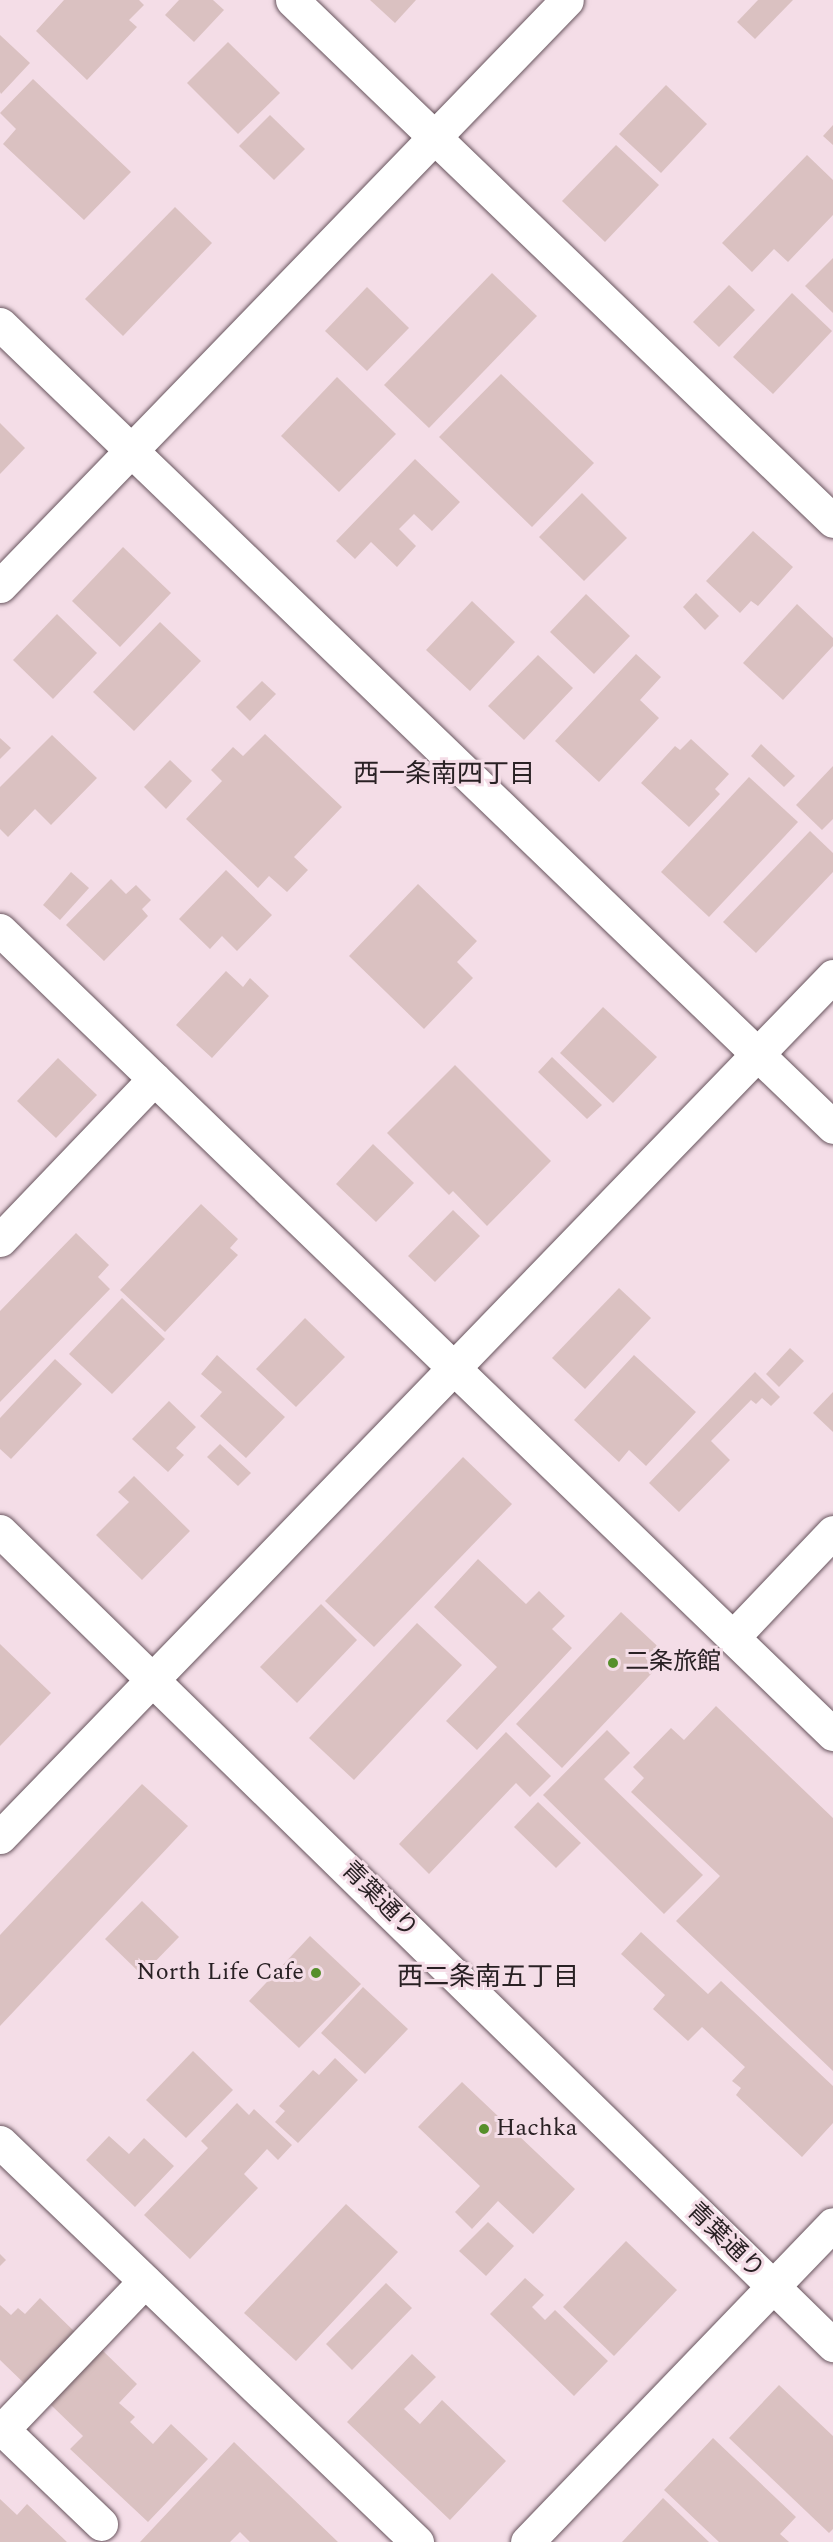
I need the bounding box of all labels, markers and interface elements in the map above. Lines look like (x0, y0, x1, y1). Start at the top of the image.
district label: 西一条南四丁目 (353, 759, 535, 791)
place label: 二条旅館 (625, 1649, 721, 1677)
marker: 二条旅館 (606, 1656, 620, 1670)
street label: 青葉通り (335, 1856, 423, 1944)
place label: North Life Cafe (137, 1959, 304, 1987)
district label: 西二条南五丁目 (397, 1962, 579, 1994)
marker: North Life Cafe (309, 1966, 323, 1980)
place label: Hachka (496, 2115, 577, 2143)
marker: Hachka (477, 2122, 491, 2136)
street label: 青葉通り (680, 2197, 770, 2285)

